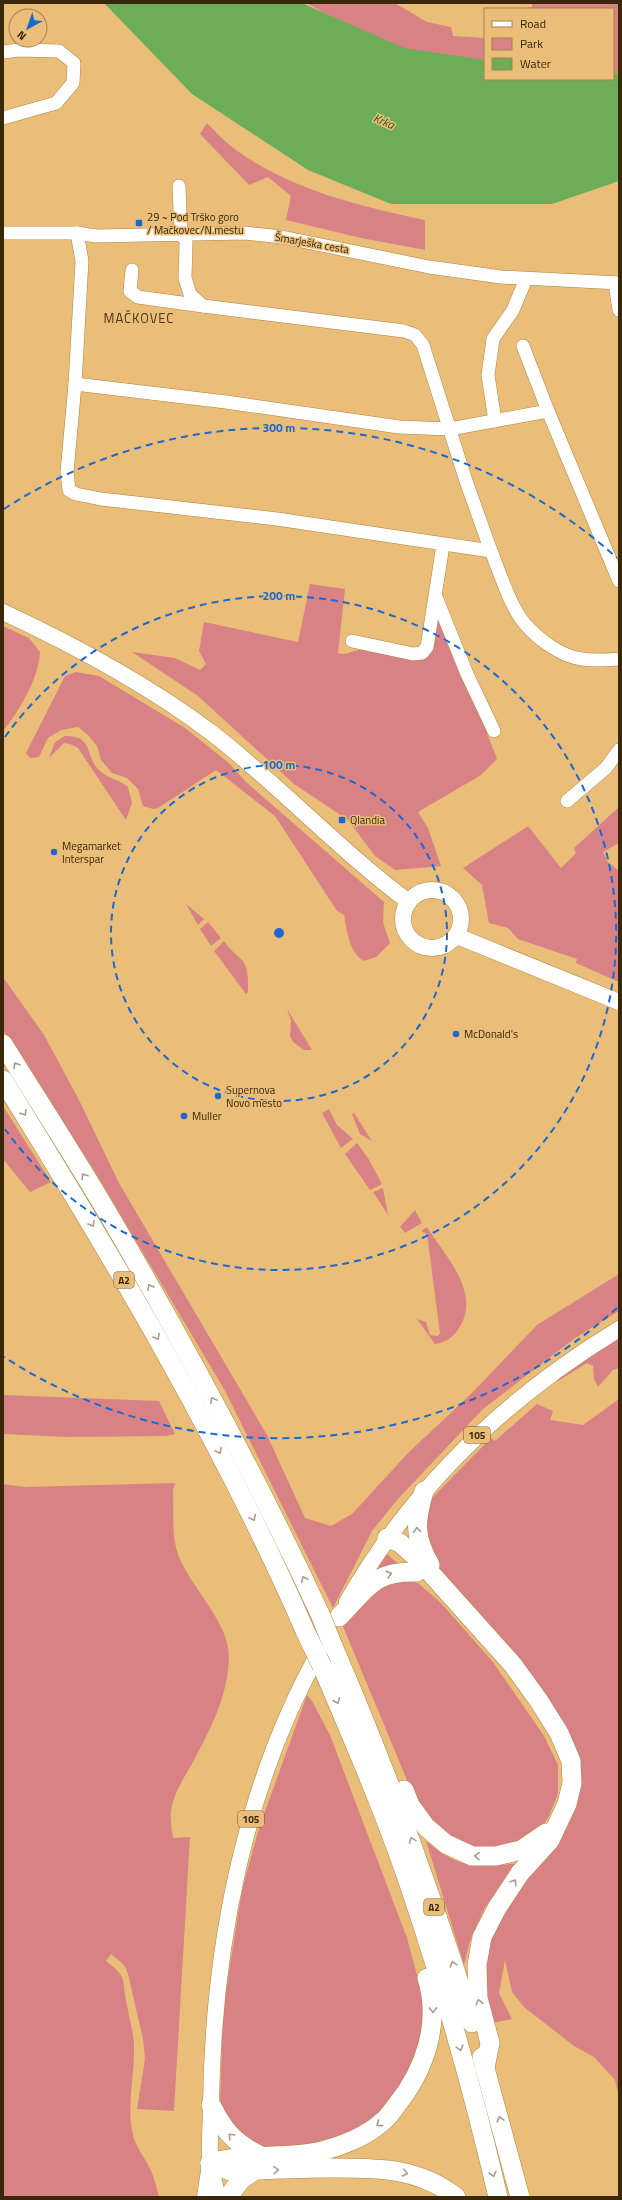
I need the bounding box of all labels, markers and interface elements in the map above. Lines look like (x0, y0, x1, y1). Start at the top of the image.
north arrow (8, 8, 48, 48)
legend (484, 8, 614, 80)
text: Road (520, 14, 546, 33)
text: N (14, 27, 30, 44)
text: Park (520, 34, 543, 53)
text: Water (520, 54, 551, 73)
water label: Krka (371, 108, 398, 134)
place label: 29 ~ Pod Trško goro / Mačkovec/N.mestu (147, 209, 244, 238)
marker: 29 ~ Pod Trško goro / Mačkovec/N.mestu (134, 218, 144, 228)
street label: Šmarješka cesta (273, 229, 351, 258)
district label: MAČKOVEC (104, 308, 174, 328)
text: 300 m (263, 418, 295, 437)
text: 200 m (263, 586, 295, 605)
text: 100 m (263, 755, 295, 774)
place label: Qlandia (350, 812, 385, 828)
marker: Qlandia (337, 815, 347, 825)
place label: Megamarket Interspar (62, 838, 121, 867)
marker: Megamarket Interspar (49, 847, 59, 857)
centre of rings (272, 926, 286, 940)
place label: McDonald's (464, 1026, 518, 1042)
marker: McDonald's (451, 1029, 461, 1039)
one-way arrow (13, 1062, 20, 1069)
place label: Supernova Novo mesto (226, 1082, 282, 1111)
marker: Supernova Novo mesto (213, 1091, 223, 1101)
place label: Muller (192, 1108, 222, 1124)
one-way arrow (19, 1109, 26, 1116)
marker: Muller (179, 1111, 189, 1121)
one-way arrow (82, 1173, 89, 1180)
one-way arrow (87, 1220, 94, 1227)
road number: A2 (114, 1272, 134, 1288)
one-way arrow (148, 1284, 155, 1292)
one-way arrow (152, 1333, 159, 1340)
one-way arrow (211, 1397, 218, 1404)
road number: 105 (464, 1427, 490, 1443)
one-way arrow (214, 1447, 221, 1454)
one-way arrow (248, 1514, 256, 1522)
one-way arrow (413, 1527, 422, 1533)
one-way arrow (385, 1570, 392, 1579)
one-way arrow (300, 1575, 308, 1582)
one-way arrow (332, 1697, 340, 1705)
road number: 105 (238, 1811, 264, 1827)
one-way arrow (408, 1837, 416, 1844)
one-way arrow (474, 1852, 480, 1860)
one-way arrow (509, 1879, 517, 1886)
road number: A2 (424, 1899, 444, 1915)
one-way arrow (449, 1960, 457, 1967)
one-way arrow (475, 1999, 484, 2006)
one-way arrow (428, 2007, 437, 2013)
one-way arrow (455, 2045, 464, 2052)
one-way arrow (496, 2115, 505, 2122)
one-way arrow (376, 2119, 383, 2126)
one-way arrow (228, 2133, 235, 2141)
one-way arrow (273, 2165, 279, 2174)
one-way arrow (402, 2168, 408, 2176)
one-way arrow (488, 2171, 496, 2177)

